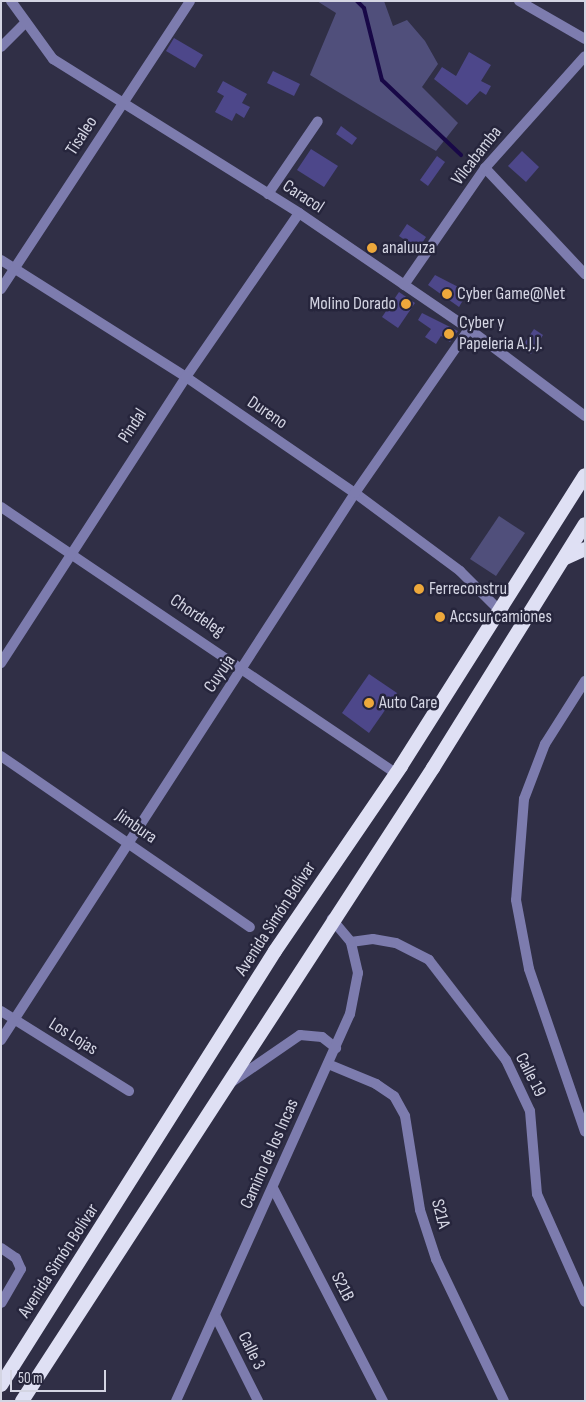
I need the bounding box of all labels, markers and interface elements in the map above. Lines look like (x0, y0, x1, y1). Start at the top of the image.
street label: Tisaleo (61, 112, 103, 160)
street label: Vilcabamba (447, 122, 507, 190)
street label: Caracol (278, 176, 328, 218)
place label: analuuza (382, 237, 435, 259)
marker: analuuza (366, 242, 378, 254)
place label: Cyber Game@Net (457, 283, 565, 305)
marker: Cyber Game@Net (441, 288, 453, 300)
place label: Molino Dorado (310, 293, 396, 315)
marker: Molino Dorado (400, 298, 412, 310)
place label: Cyber y Papeleria A.J.J. (459, 313, 543, 356)
marker: Cyber y Papeleria A.J.J. (443, 328, 455, 340)
street label: Dureno (243, 392, 291, 434)
street label: Pindal (114, 405, 152, 447)
place label: Ferreconstru (429, 578, 507, 600)
marker: Ferreconstru (413, 583, 425, 595)
street label: Chordeleg (166, 590, 228, 642)
place label: Accsur camiones (450, 606, 552, 628)
marker: Accsur camiones (434, 611, 446, 623)
street label: Cuyuja (200, 651, 240, 697)
place label: Auto Care (379, 692, 437, 714)
marker: Auto Care (363, 697, 375, 709)
street label: Jimbura (111, 805, 161, 849)
street label: Avenida Simón Bolívar (231, 858, 321, 980)
street label: Los Lojas (44, 1014, 102, 1060)
street label: Calle 19 (510, 1049, 550, 1101)
street label: Camino de los Incas (236, 1096, 304, 1212)
street label: S21A (426, 1197, 454, 1231)
street label: Avenida Simón Bolívar (14, 1200, 104, 1322)
street label: S21B (326, 1269, 358, 1305)
street label: Calle 3 (233, 1328, 269, 1374)
scale bar (12, 1360, 109, 1392)
text: 50 m (18, 1369, 43, 1388)

